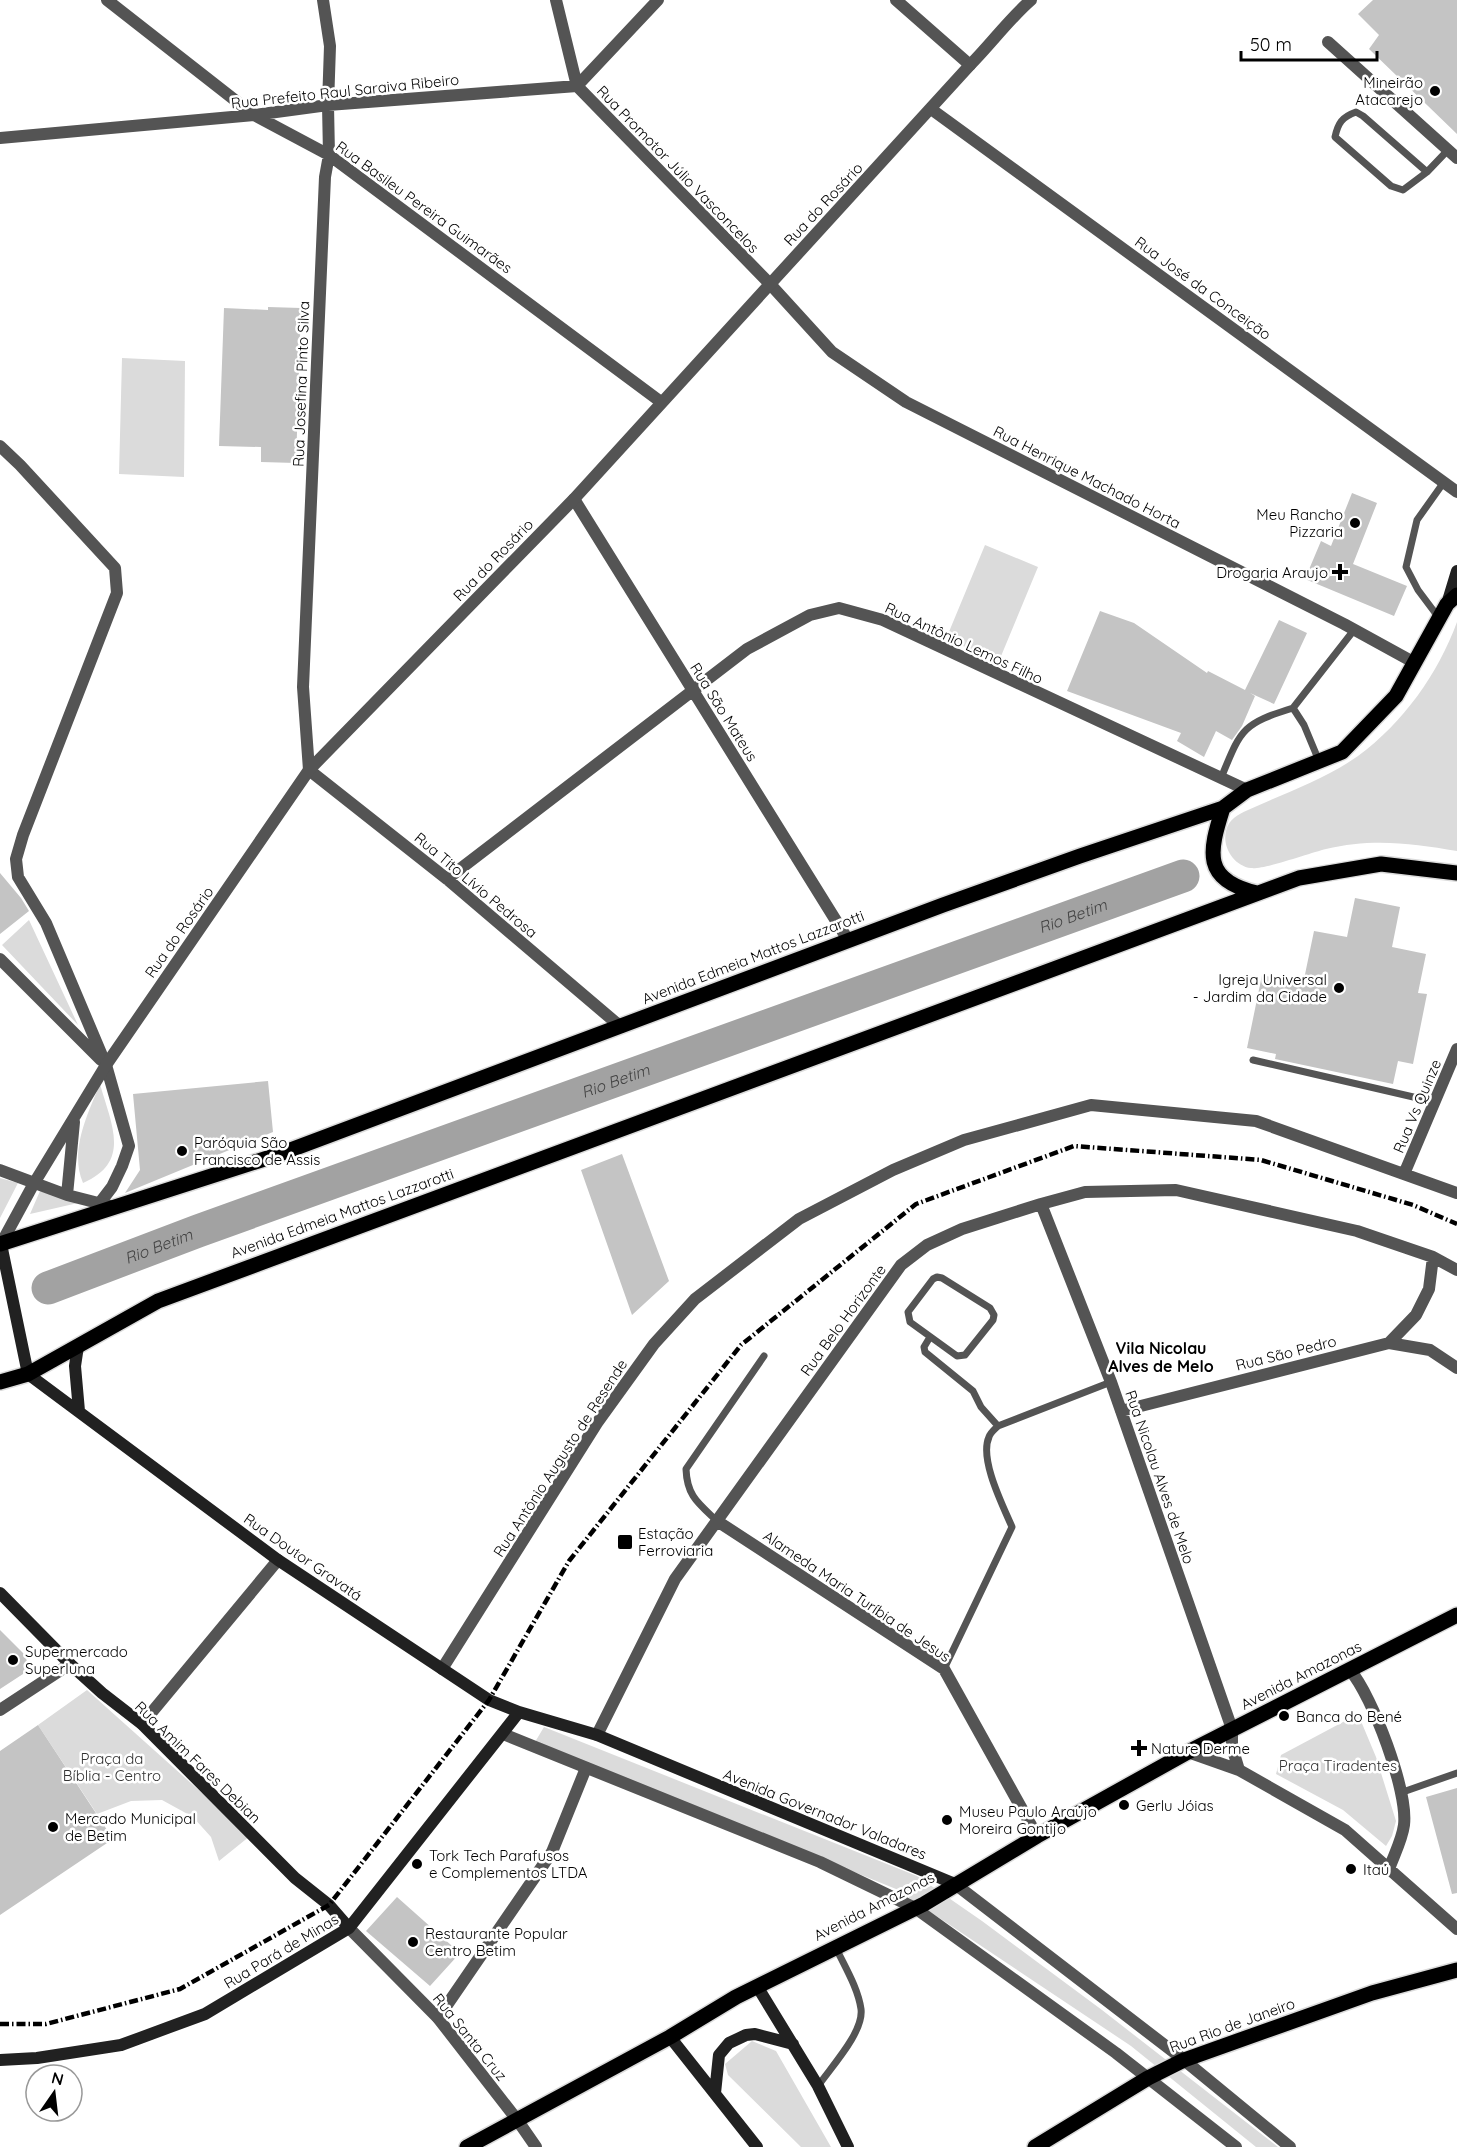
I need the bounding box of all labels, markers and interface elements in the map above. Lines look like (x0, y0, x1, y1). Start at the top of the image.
scale bar (1241, 24, 1378, 62)
text: 50 m (1250, 33, 1292, 56)
street label: Rua Prefeito Raul Saraiva Ribeiro (230, 70, 460, 112)
place label: Mineirão Atacarejo (1355, 73, 1423, 109)
street label: Rua Promotor Júlio Vasconcelos (593, 81, 763, 257)
marker: Mineirão Atacarejo (1428, 84, 1442, 98)
street label: Rua Basileu Pereira Guimarães (332, 137, 516, 277)
street label: Rua do Rosário (779, 158, 867, 250)
street label: Rua José da Conceição (1131, 232, 1275, 344)
street label: Rua Josefina Pinto Silva (289, 301, 313, 467)
street label: Rua Henrique Machado Horta (990, 421, 1184, 533)
place label: Meu Rancho Pizzaria (1256, 505, 1343, 541)
street label: Rua do Rosário (449, 515, 537, 605)
marker: Meu Rancho Pizzaria (1348, 516, 1362, 530)
place label: Drogaria Araujo (1216, 563, 1328, 582)
marker: Drogaria Araujo (1333, 565, 1347, 579)
street label: Rua Antônio Lemos Filho (882, 598, 1046, 688)
street label: Rua São Mateus (686, 659, 762, 765)
street label: Rua Tito Lívio Pedrosa (411, 828, 541, 942)
street label: Rua do Rosário (140, 883, 218, 981)
water label: Rio Betim (1036, 894, 1110, 937)
street label: Avenida Edmeia Mattos Lazzarotti (639, 906, 867, 1008)
place label: Igreja Universal - Jardim da Cidade (1193, 970, 1327, 1006)
marker: Igreja Universal - Jardim da Cidade (1332, 981, 1346, 995)
street label: Rua Vs Quinze (1389, 1056, 1445, 1156)
water label: Rio Betim (578, 1059, 652, 1102)
place label: Paróquia São Francisco de Assis (194, 1133, 320, 1169)
marker: Paróquia São Francisco de Assis (175, 1144, 189, 1158)
street label: Avenida Edmeia Mattos Lazzarotti (228, 1164, 456, 1262)
water label: Rio Betim (122, 1224, 195, 1268)
street label: Rua Belo Horizonte (796, 1260, 890, 1380)
street label: Rua São Pedro (1234, 1331, 1338, 1375)
district label: Vila Nicolau Alves de Melo (1108, 1338, 1214, 1376)
street label: Rua Antônio Augusto de Resende (489, 1356, 631, 1560)
street label: Rua Nicolau Alves de Melo (1121, 1388, 1199, 1566)
street label: Rua Doutor Gravatá (240, 1509, 366, 1605)
place label: Estação Ferroviaria (638, 1524, 713, 1560)
street label: Alameda Maria Turíbia de Jesus (760, 1526, 954, 1666)
marker: Estação Ferroviaria (616, 1533, 634, 1551)
street label: Avenida Amazonas (1237, 1636, 1365, 1714)
place label: Supermercado Superluna (25, 1642, 128, 1678)
marker: Supermercado Superluna (6, 1653, 20, 1667)
street label: Rua Amim Fares Debian (131, 1697, 265, 1827)
place label: Banca do Bené (1296, 1707, 1402, 1726)
marker: Banca do Bené (1277, 1709, 1291, 1723)
place label: Nature Derme (1151, 1739, 1250, 1758)
marker: Nature Derme (1132, 1741, 1146, 1755)
park label: Praça da Bíblia - Centro (63, 1749, 161, 1785)
park label: Praça Tiradentes (1279, 1756, 1397, 1775)
street label: Avenida Governador Valadares (721, 1764, 929, 1864)
place label: Gerlu Jóias (1136, 1796, 1214, 1815)
marker: Gerlu Jóias (1117, 1798, 1131, 1812)
place label: Museu Paulo Araújo Moreira Gontijo (959, 1802, 1097, 1838)
place label: Mercado Municipal de Betim (65, 1809, 196, 1845)
marker: Museu Paulo Araújo Moreira Gontijo (940, 1813, 954, 1827)
marker: Mercado Municipal de Betim (46, 1820, 60, 1834)
place label: Tork Tech Parafusos e Complementos LTDA (429, 1846, 588, 1882)
marker: Tork Tech Parafusos e Complementos LTDA (410, 1857, 424, 1871)
place label: Itaú (1363, 1860, 1389, 1879)
marker: Itaú (1344, 1862, 1358, 1876)
street label: Avenida Amazonas (810, 1867, 938, 1945)
street label: Rua Pará de Minas (220, 1909, 342, 1993)
place label: Restaurante Popular Centro Betim (425, 1924, 568, 1960)
marker: Restaurante Popular Centro Betim (406, 1935, 420, 1949)
street label: Rua Santa Cruz (429, 1989, 511, 2085)
street label: Rua Rio de Janeiro (1167, 1993, 1297, 2057)
north arrow (24, 2063, 84, 2123)
text: N (50, 2067, 66, 2090)

